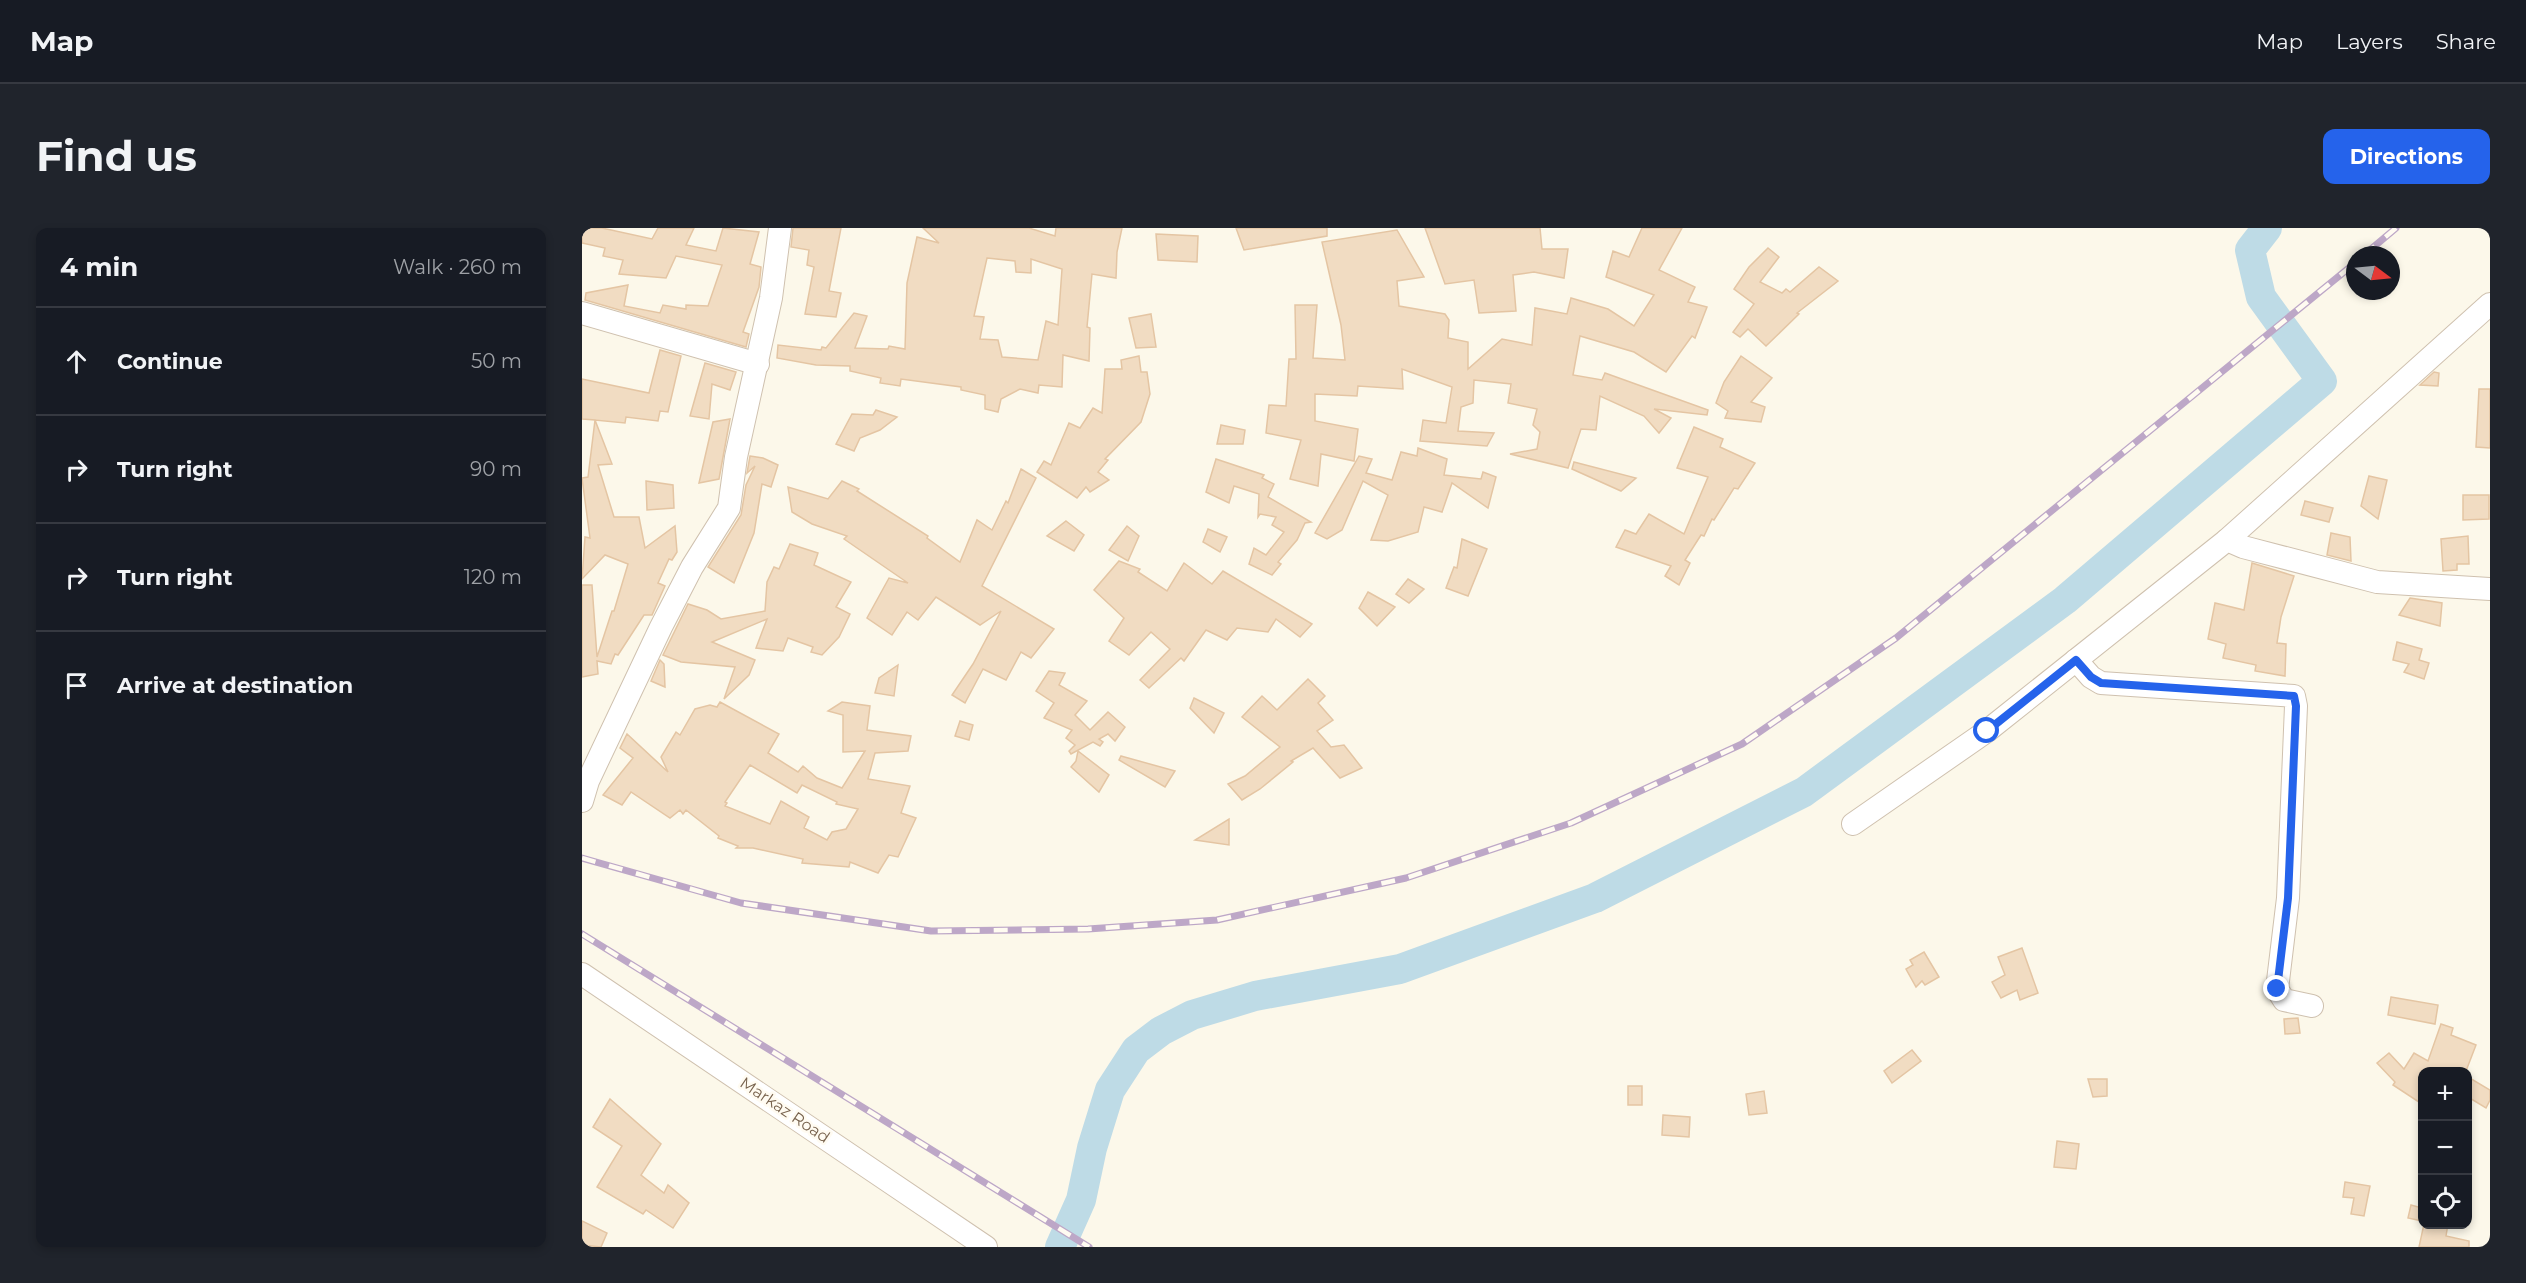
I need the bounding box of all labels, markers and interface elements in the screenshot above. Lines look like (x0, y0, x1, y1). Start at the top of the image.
text: Map (30, 24, 93, 58)
text: Map (2256, 29, 2303, 54)
text: Layers (2336, 29, 2403, 54)
text: Share (2436, 29, 2496, 54)
button: Directions (2323, 129, 2490, 184)
text: Find us (36, 130, 197, 182)
north arrow (2346, 246, 2400, 300)
text: 4 min (60, 251, 138, 283)
text: Walk · 260 m (393, 255, 522, 279)
icon: ahead (60, 345, 93, 378)
text: Continue (117, 348, 223, 375)
text: 50 m (471, 349, 522, 373)
icon: right (60, 453, 93, 486)
text: Turn right (117, 456, 232, 483)
text: 90 m (470, 457, 522, 481)
icon: right (60, 561, 93, 594)
text: Turn right (117, 564, 232, 591)
text: 120 m (464, 565, 522, 589)
icon: arrive (60, 669, 93, 702)
text: Arrive at destination (117, 672, 353, 699)
route start (1973, 717, 1999, 743)
route end (2263, 975, 2289, 1001)
map controls (2418, 1067, 2472, 1229)
button: + (2418, 1067, 2472, 1121)
street label: Markaz Road (737, 1073, 833, 1147)
button: − (2418, 1121, 2472, 1175)
button: locate (2418, 1175, 2472, 1229)

